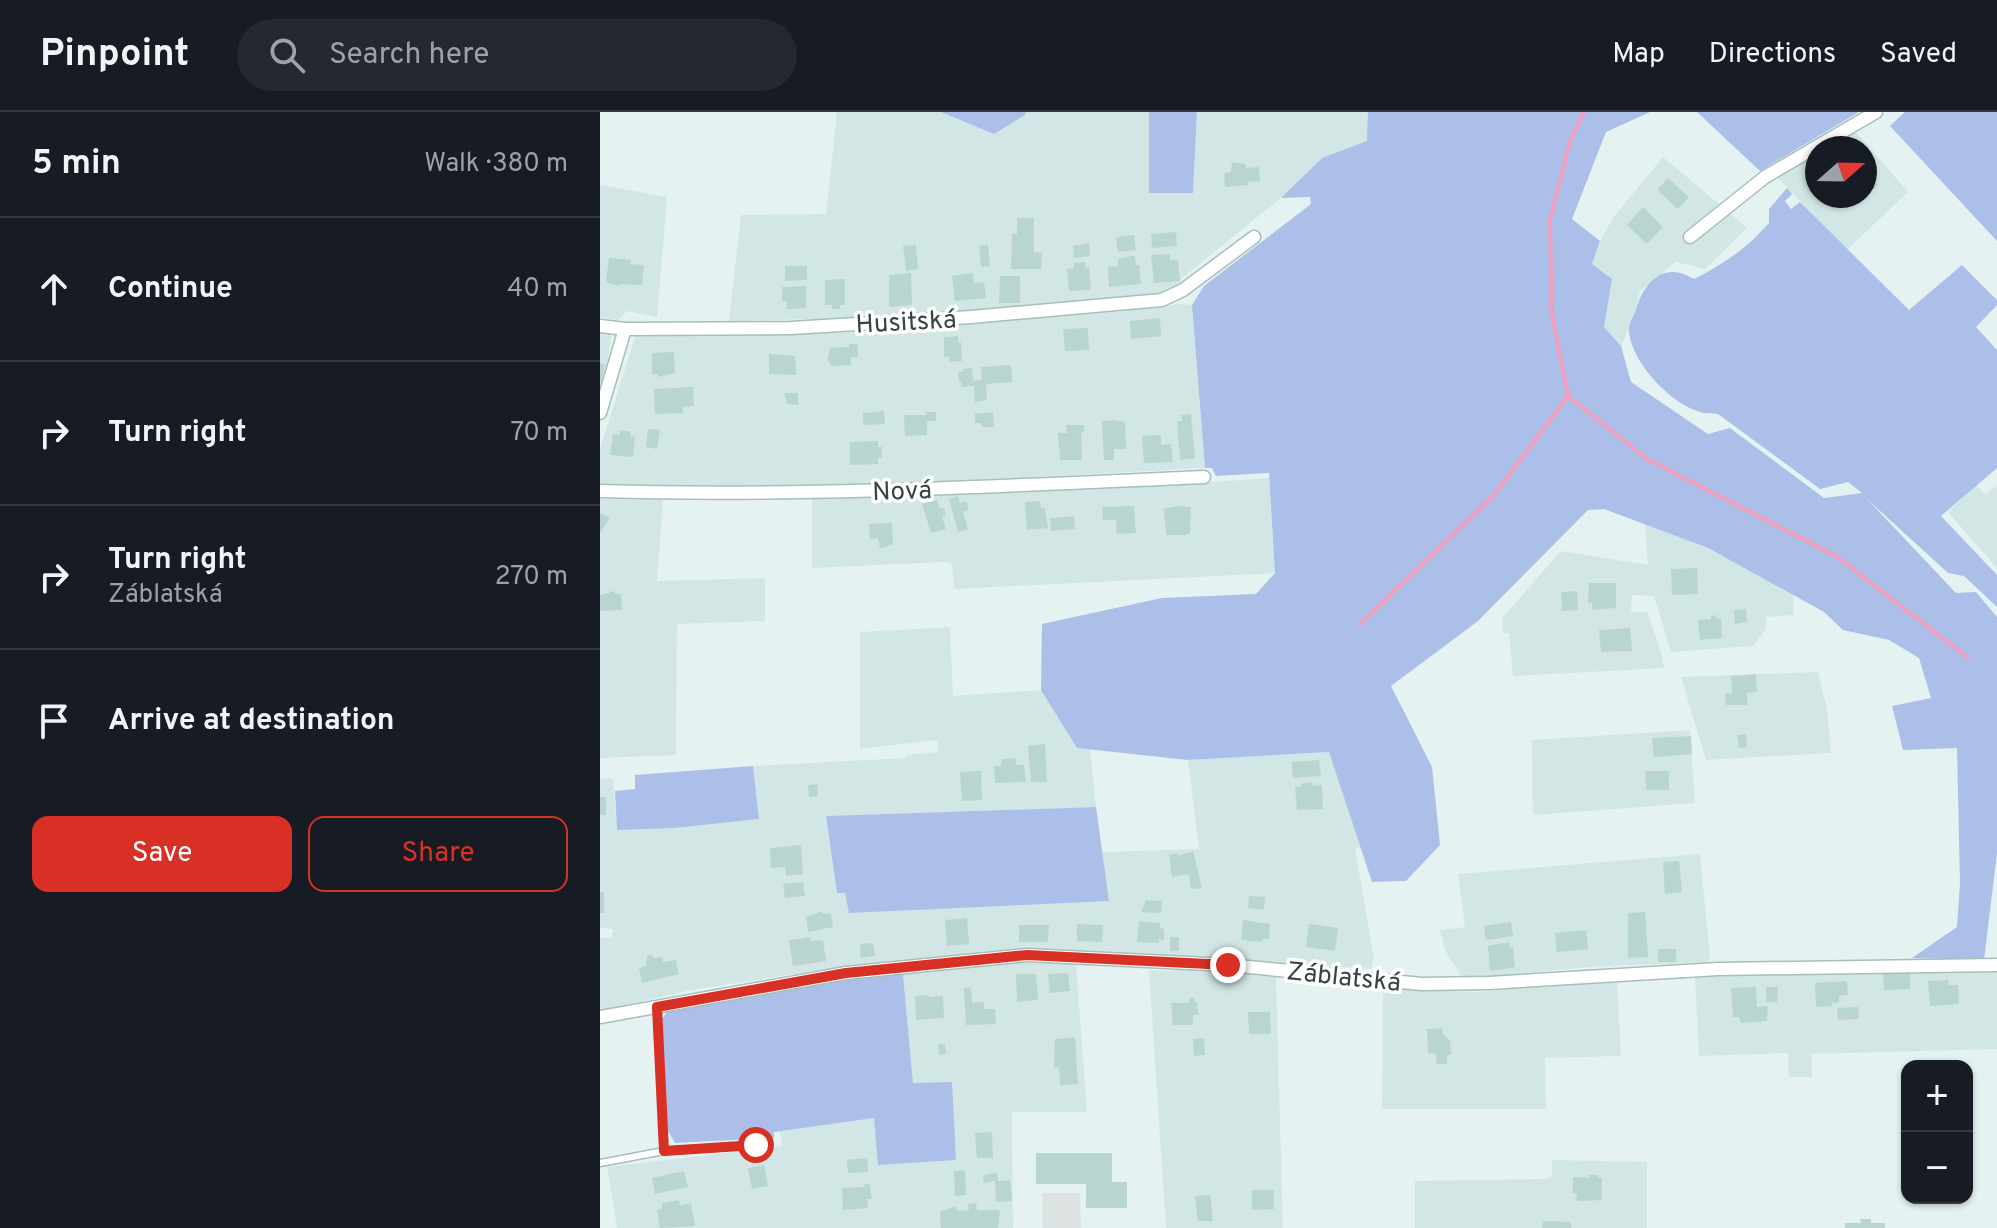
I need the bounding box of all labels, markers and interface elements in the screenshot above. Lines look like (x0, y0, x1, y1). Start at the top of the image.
search box (237, 19, 797, 91)
text: Pinpoint (40, 31, 189, 80)
icon: search (265, 33, 309, 77)
text: Search here (329, 37, 489, 74)
text: Map (1612, 37, 1665, 73)
text: Directions (1709, 37, 1836, 73)
text: Saved (1880, 37, 1957, 73)
north arrow (1805, 136, 1877, 208)
text: 5 min (32, 143, 121, 186)
text: Walk · 380 m (424, 148, 568, 181)
icon: ahead (32, 267, 76, 311)
text: Continue (108, 271, 233, 308)
text: 40 m (507, 273, 568, 306)
street label: Husitská (855, 304, 957, 343)
icon: right (32, 411, 76, 455)
text: Turn right (108, 415, 246, 452)
text: 70 m (510, 417, 568, 450)
street label: Nová (872, 475, 933, 510)
text: Turn right (108, 542, 246, 579)
icon: right (32, 555, 76, 599)
text: 270 m (495, 561, 568, 594)
text: Záblatská (108, 579, 223, 612)
icon: arrive (32, 699, 76, 743)
text: Arrive at destination (108, 703, 394, 740)
button: Save (32, 816, 292, 892)
button: Share (308, 816, 568, 892)
route end (1210, 947, 1246, 983)
street label: Záblatská (1285, 956, 1402, 1001)
map controls (1901, 1060, 1973, 1204)
button: + (1901, 1060, 1973, 1132)
route start (738, 1127, 774, 1163)
button: − (1901, 1132, 1973, 1204)

